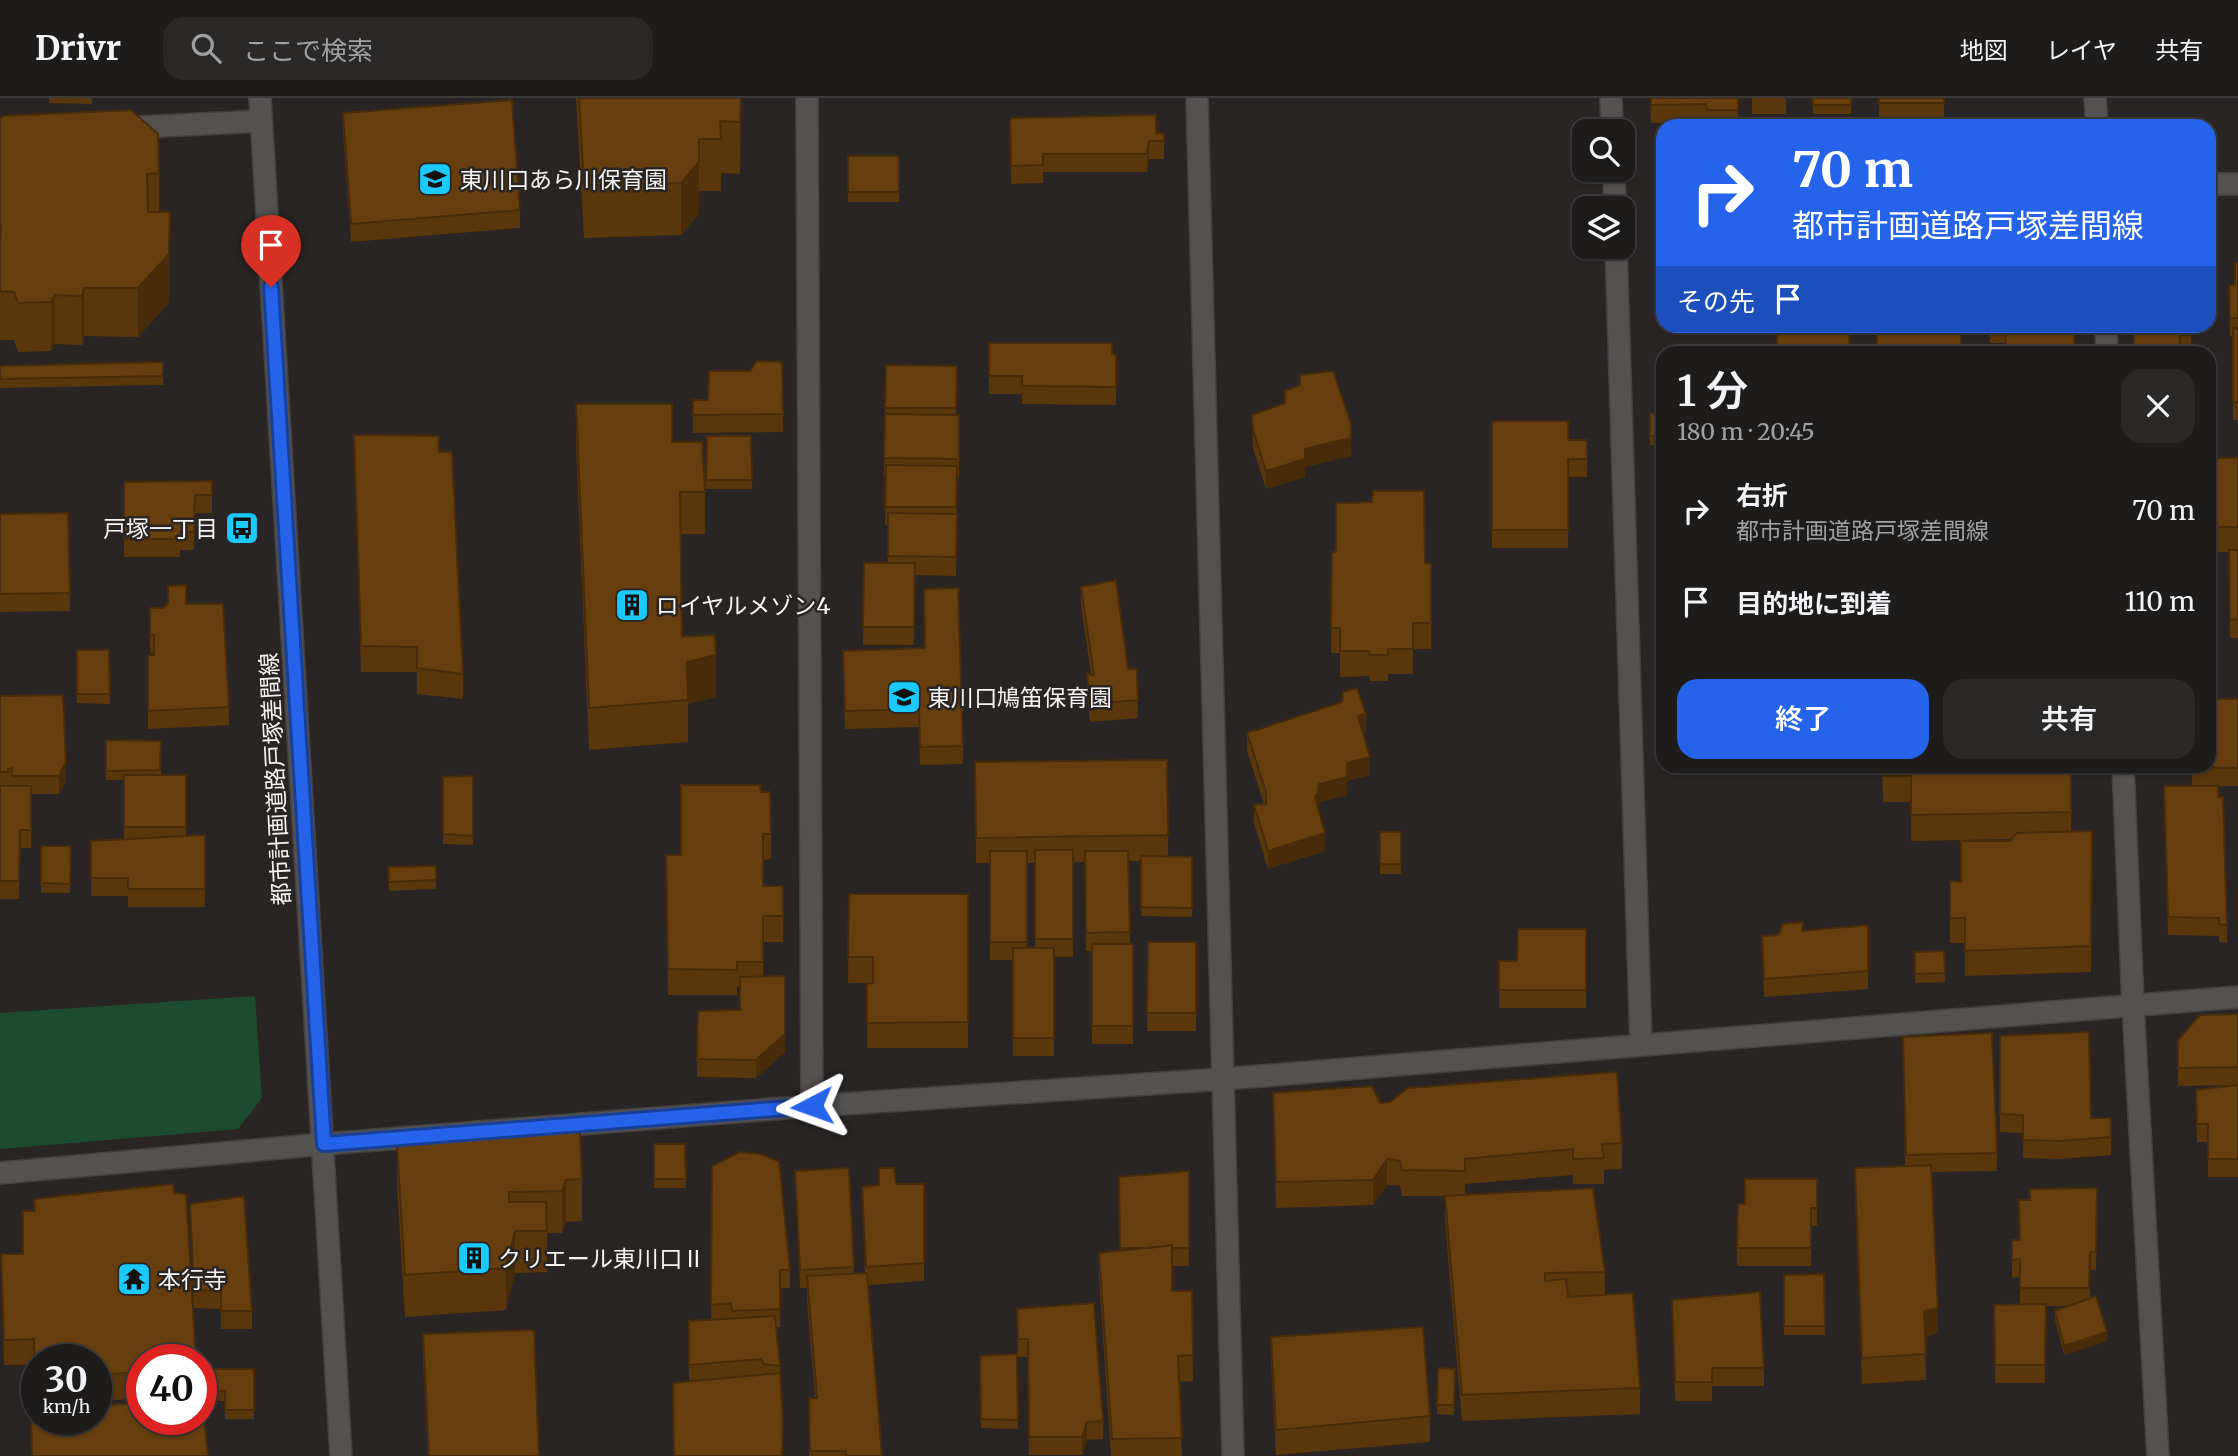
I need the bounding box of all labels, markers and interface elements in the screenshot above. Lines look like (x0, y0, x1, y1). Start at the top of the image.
search box (163, 17, 653, 80)
text: Drivr (35, 28, 121, 69)
icon: search (187, 29, 225, 67)
text: ここで検索 (243, 34, 373, 67)
text: 地図 (1960, 35, 2008, 66)
text: レイヤ (2046, 35, 2117, 66)
text: 共有 (2155, 35, 2203, 66)
map controls (1572, 119, 1635, 259)
button: search (1572, 119, 1635, 182)
text: 70 m (1792, 139, 1913, 200)
icon: right (1677, 147, 1768, 238)
school or university icon: 東川口あら川保育園 (416, 160, 454, 198)
place label: 東川口あら川保育園 (460, 165, 667, 194)
button: layers (1572, 196, 1635, 259)
text: 都市計画道路戸塚差間線 (1792, 206, 2144, 246)
pin (241, 215, 301, 287)
icon: arrive (252, 226, 290, 264)
icon: arrive (1769, 280, 1807, 318)
text: その先 (1677, 285, 1755, 318)
text: 1 分 (1677, 365, 1748, 417)
button: close (2121, 369, 2195, 443)
text: 180 m · 20:45 (1677, 417, 1815, 446)
text: 右折 (1736, 479, 1788, 512)
icon: right (1677, 492, 1715, 530)
text: 70 m (2132, 494, 2195, 527)
bus stop icon: 戸塚一丁目 (223, 509, 261, 547)
place label: 戸塚一丁目 (103, 514, 218, 543)
text: 都市計画道路戸塚差間線 (1736, 516, 1989, 545)
icon: arrive (1677, 583, 1715, 621)
text: 110 m (2125, 585, 2195, 618)
building icon: ロイヤルメゾン4 (613, 586, 651, 624)
text: 目的地に到着 (1736, 587, 1892, 620)
place label: ロイヤルメゾン4 (656, 591, 830, 620)
street label: 都市計画道路戸塚差間線 (254, 652, 296, 906)
school or university icon: 東川口鳩笛保育園 (885, 678, 923, 716)
button: 終了 (1677, 679, 1929, 759)
button: 共有 (1943, 679, 2195, 759)
place label: 東川口鳩笛保育園 (928, 683, 1112, 712)
position arrow (775, 1069, 849, 1143)
building icon: クリエール東川口Ⅱ (455, 1239, 493, 1277)
place label: クリエール東川口Ⅱ (498, 1244, 705, 1273)
temple icon: 本行寺 (115, 1260, 153, 1298)
place label: 本行寺 (158, 1265, 227, 1294)
speed limit sign: 40 (126, 1344, 217, 1435)
text: 30 (45, 1358, 88, 1402)
text: km/h (43, 1395, 90, 1418)

